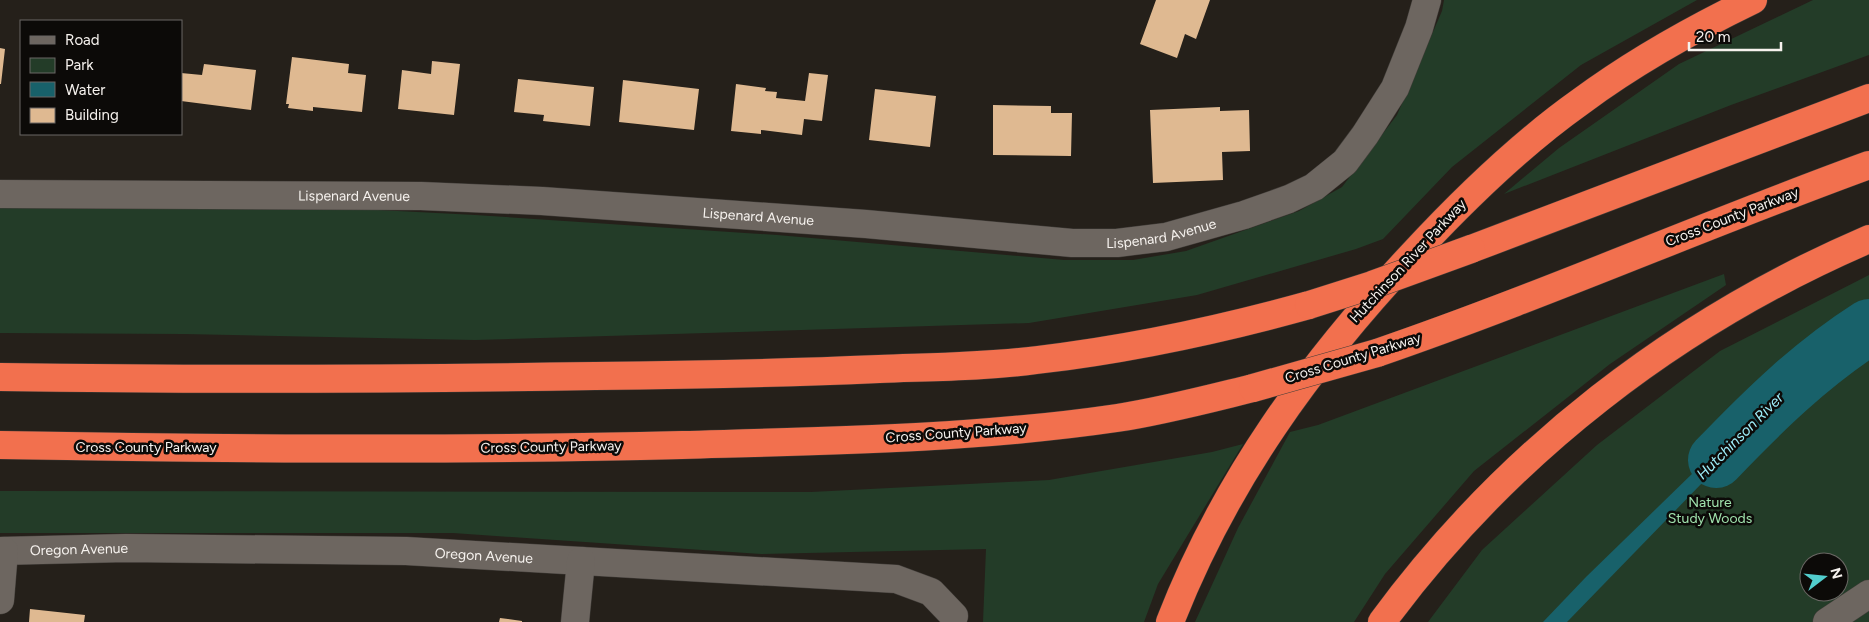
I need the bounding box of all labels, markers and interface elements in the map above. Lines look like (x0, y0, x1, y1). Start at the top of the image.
legend (20, 20, 182, 135)
scale bar (1689, 20, 1782, 52)
text: 20 m (1696, 28, 1730, 46)
text: Road (65, 31, 100, 49)
text: Park (65, 56, 94, 74)
text: Water (65, 81, 105, 99)
text: Building (65, 106, 119, 124)
street label: Cross County Parkway (1663, 184, 1802, 250)
street label: Lispenard Avenue (298, 187, 410, 204)
street label: Hutchinson River Parkway (1346, 195, 1470, 326)
street label: Lispenard Avenue (702, 204, 815, 229)
street label: Lispenard Avenue (1106, 215, 1218, 252)
street label: Cross County Parkway (1283, 329, 1424, 387)
water label: Hutchinson River (1693, 388, 1788, 483)
street label: Cross County Parkway (885, 420, 1028, 446)
street label: Cross County Parkway (480, 437, 622, 457)
street label: Cross County Parkway (75, 439, 217, 456)
park label: Nature Study Woods (1668, 494, 1752, 527)
street label: Oregon Avenue (30, 539, 129, 559)
street label: Oregon Avenue (434, 544, 534, 567)
north arrow (1799, 552, 1849, 602)
text: N (1826, 566, 1846, 581)

